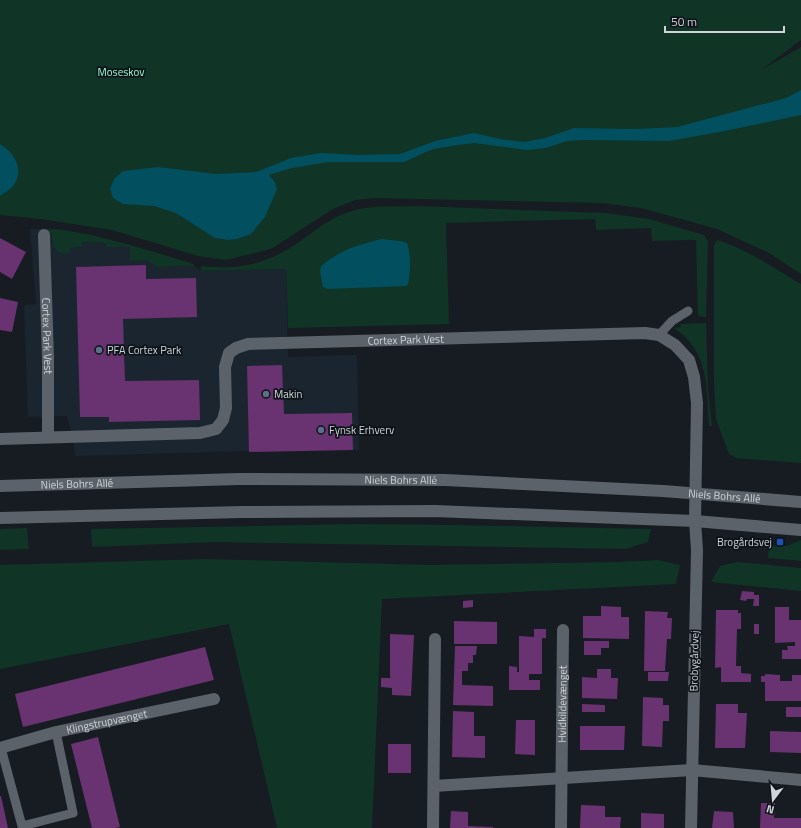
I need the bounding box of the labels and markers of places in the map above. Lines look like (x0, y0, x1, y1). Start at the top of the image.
place label: PFA Cortex Park (107, 342, 182, 358)
marker: PFA Cortex Park (94, 345, 104, 355)
place label: Makin (274, 386, 302, 402)
marker: Makin (261, 389, 271, 399)
place label: Fynsk Erhverv (329, 422, 395, 438)
marker: Fynsk Erhverv (316, 425, 326, 435)
place label: Brogårdsvej (717, 534, 772, 550)
marker: Brogårdsvej (775, 537, 785, 547)

